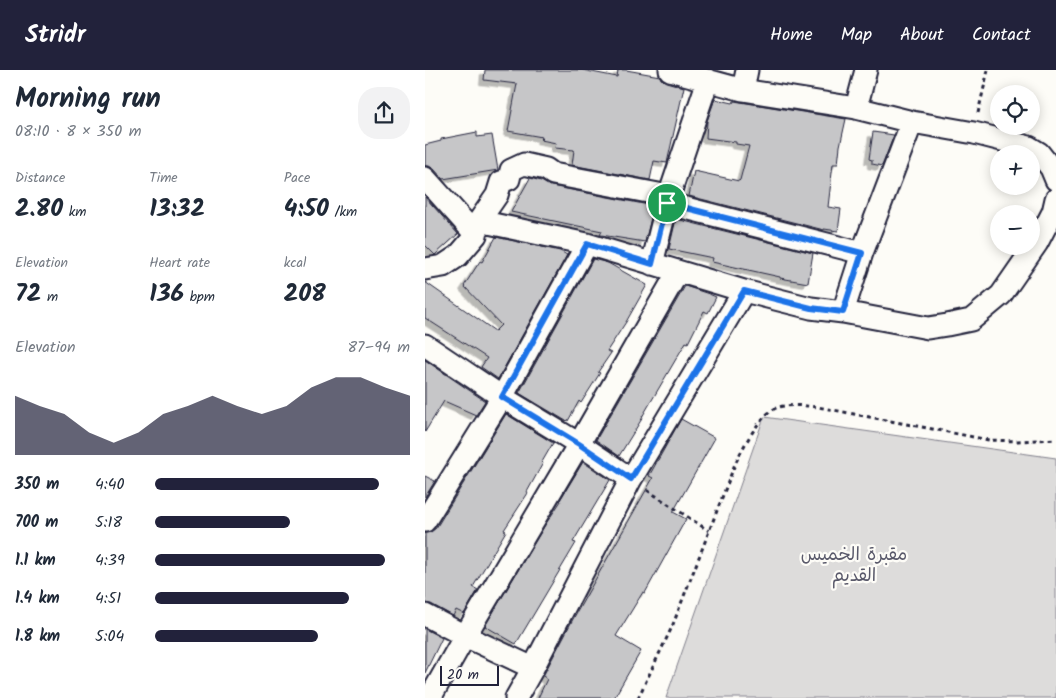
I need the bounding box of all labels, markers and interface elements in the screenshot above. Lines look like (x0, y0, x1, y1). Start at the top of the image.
text: Stridr (25, 16, 86, 55)
text: Home (770, 21, 813, 50)
text: Map (841, 21, 872, 50)
text: About (900, 21, 944, 50)
text: Contact (972, 21, 1031, 50)
text: Morning run (15, 77, 161, 122)
map controls (990, 85, 1040, 255)
button: locate (990, 85, 1040, 135)
button: share (358, 87, 410, 139)
text: 08:10 · 8 × 350 m (15, 119, 141, 144)
button: + (990, 145, 1040, 195)
text: Distance (15, 167, 65, 189)
text: Time (149, 167, 178, 189)
text: Pace (284, 167, 310, 189)
pin (646, 182, 688, 224)
text: 2.80 (15, 189, 63, 229)
text: 13:32 (149, 189, 205, 229)
text: 4:50 (284, 189, 329, 229)
icon: arrive (653, 189, 681, 217)
text: km (63, 201, 86, 223)
text: /km (329, 201, 357, 223)
button: − (990, 205, 1040, 255)
text: Elevation (15, 252, 68, 274)
text: Heart rate (149, 252, 210, 274)
text: kcal (284, 252, 306, 274)
text: 72 (15, 274, 41, 314)
text: 136 (149, 274, 184, 314)
text: 208 (284, 274, 326, 314)
text: m (41, 286, 58, 308)
text: bpm (184, 286, 215, 308)
text: Elevation (15, 335, 76, 360)
text: 87–94 m (347, 335, 410, 360)
text: 350 m (15, 472, 59, 497)
text: 4:40 (95, 472, 125, 497)
text: 700 m (15, 510, 58, 535)
text: 5:18 (95, 510, 122, 535)
park label: مقبرة الخميس القديم (801, 541, 907, 591)
text: 1.1 km (15, 548, 56, 573)
text: 4:39 (95, 548, 125, 573)
text: 1.4 km (15, 586, 60, 611)
text: 4:51 (95, 586, 121, 611)
text: 1.8 km (15, 624, 60, 649)
text: 5:04 (95, 624, 124, 649)
scale bar (440, 663, 499, 686)
text: 20 m (447, 664, 479, 686)

